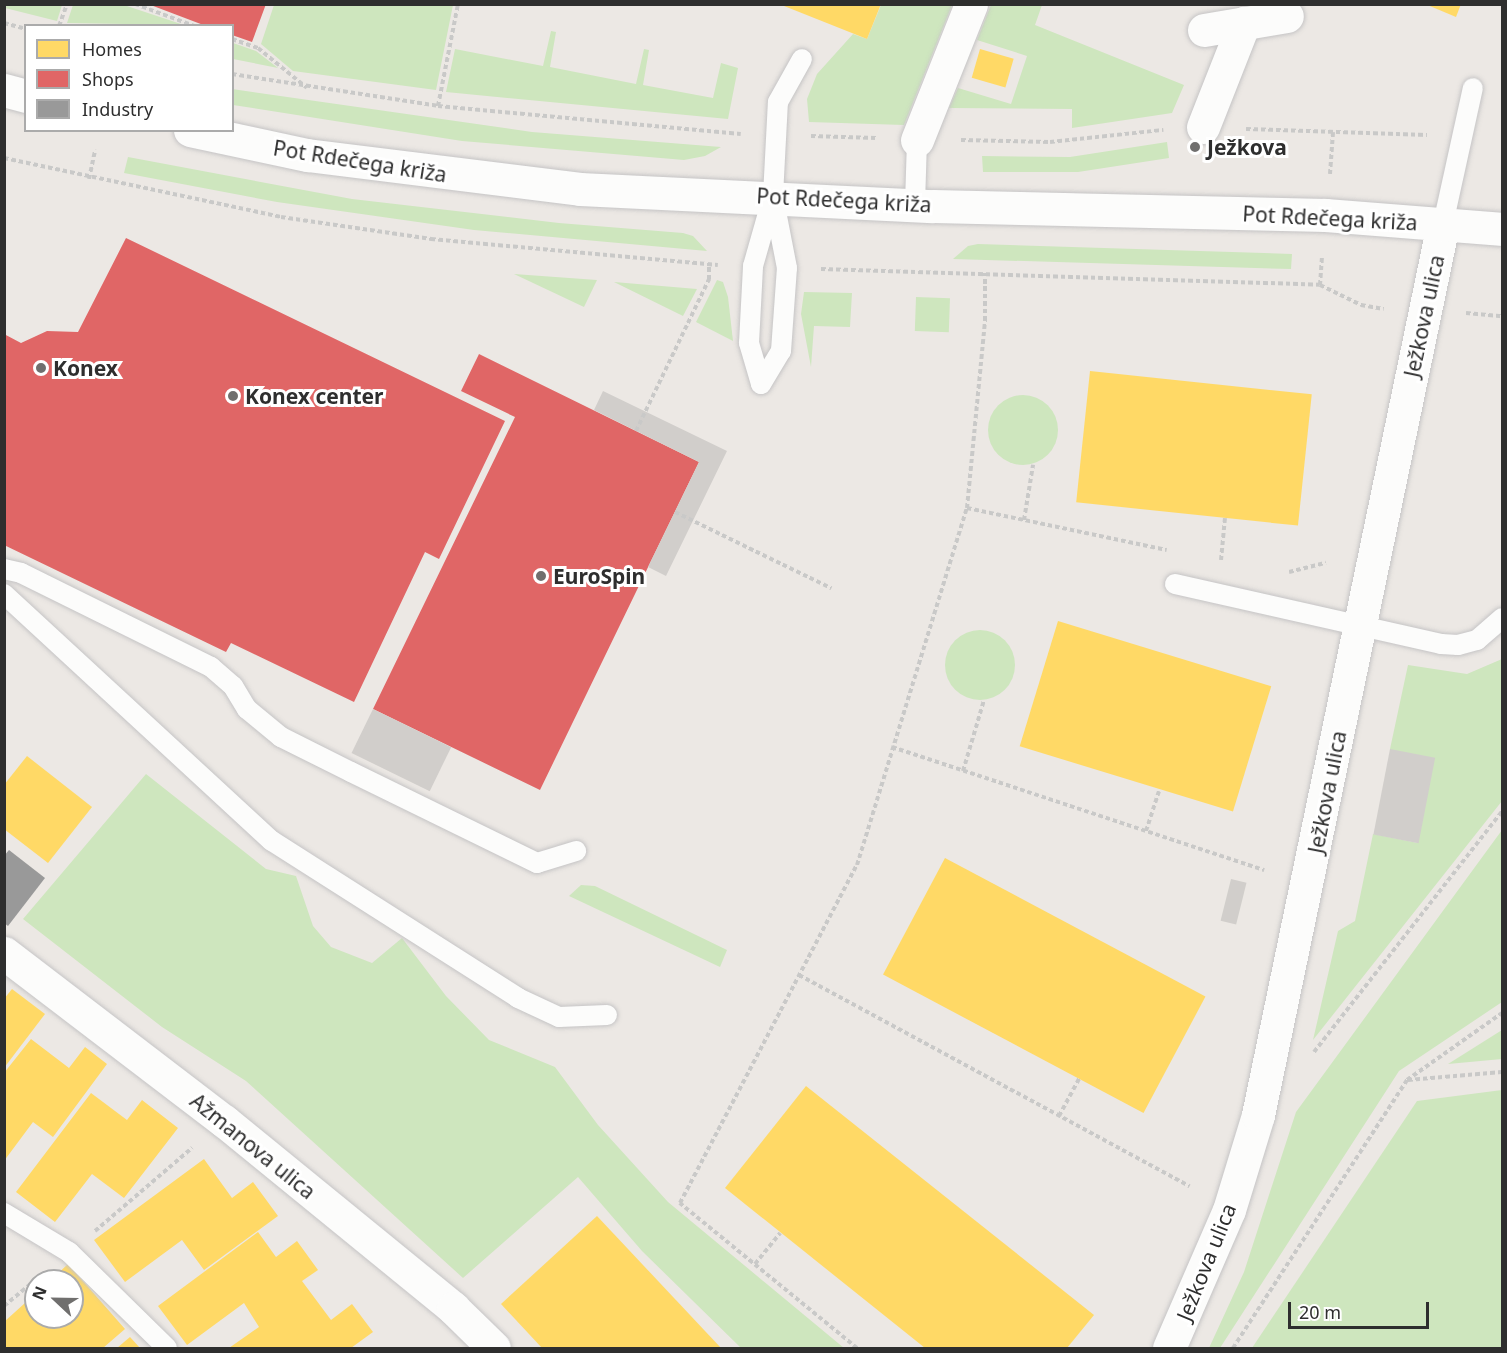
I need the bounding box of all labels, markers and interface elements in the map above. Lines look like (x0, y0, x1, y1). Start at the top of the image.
legend (24, 24, 234, 132)
text: Homes (82, 37, 142, 61)
text: Shops (82, 67, 134, 91)
text: Industry (82, 97, 153, 121)
place label: Ježkova (1207, 134, 1287, 160)
street label: Pot Rdečega križa (271, 135, 449, 187)
marker: Ježkova (1188, 140, 1202, 154)
street label: Pot Rdečega križa (756, 183, 932, 217)
street label: Pot Rdečega križa (1242, 201, 1418, 235)
street label: Ježkova ulica (1399, 253, 1449, 379)
place label: Konex (53, 355, 118, 381)
marker: Konex (34, 361, 48, 375)
place label: Konex center (245, 383, 383, 409)
marker: Konex center (226, 389, 240, 403)
place label: EuroSpin (553, 563, 645, 589)
marker: EuroSpin (534, 569, 548, 583)
street label: Ježkova ulica (1303, 729, 1351, 855)
street label: Ažmanova ulica (185, 1088, 321, 1204)
street label: Ježkova ulica (1171, 1200, 1241, 1324)
north arrow (24, 1269, 84, 1329)
text: N (27, 1283, 52, 1303)
scale bar (1291, 1290, 1432, 1328)
text: 20 m (1299, 1300, 1341, 1324)

